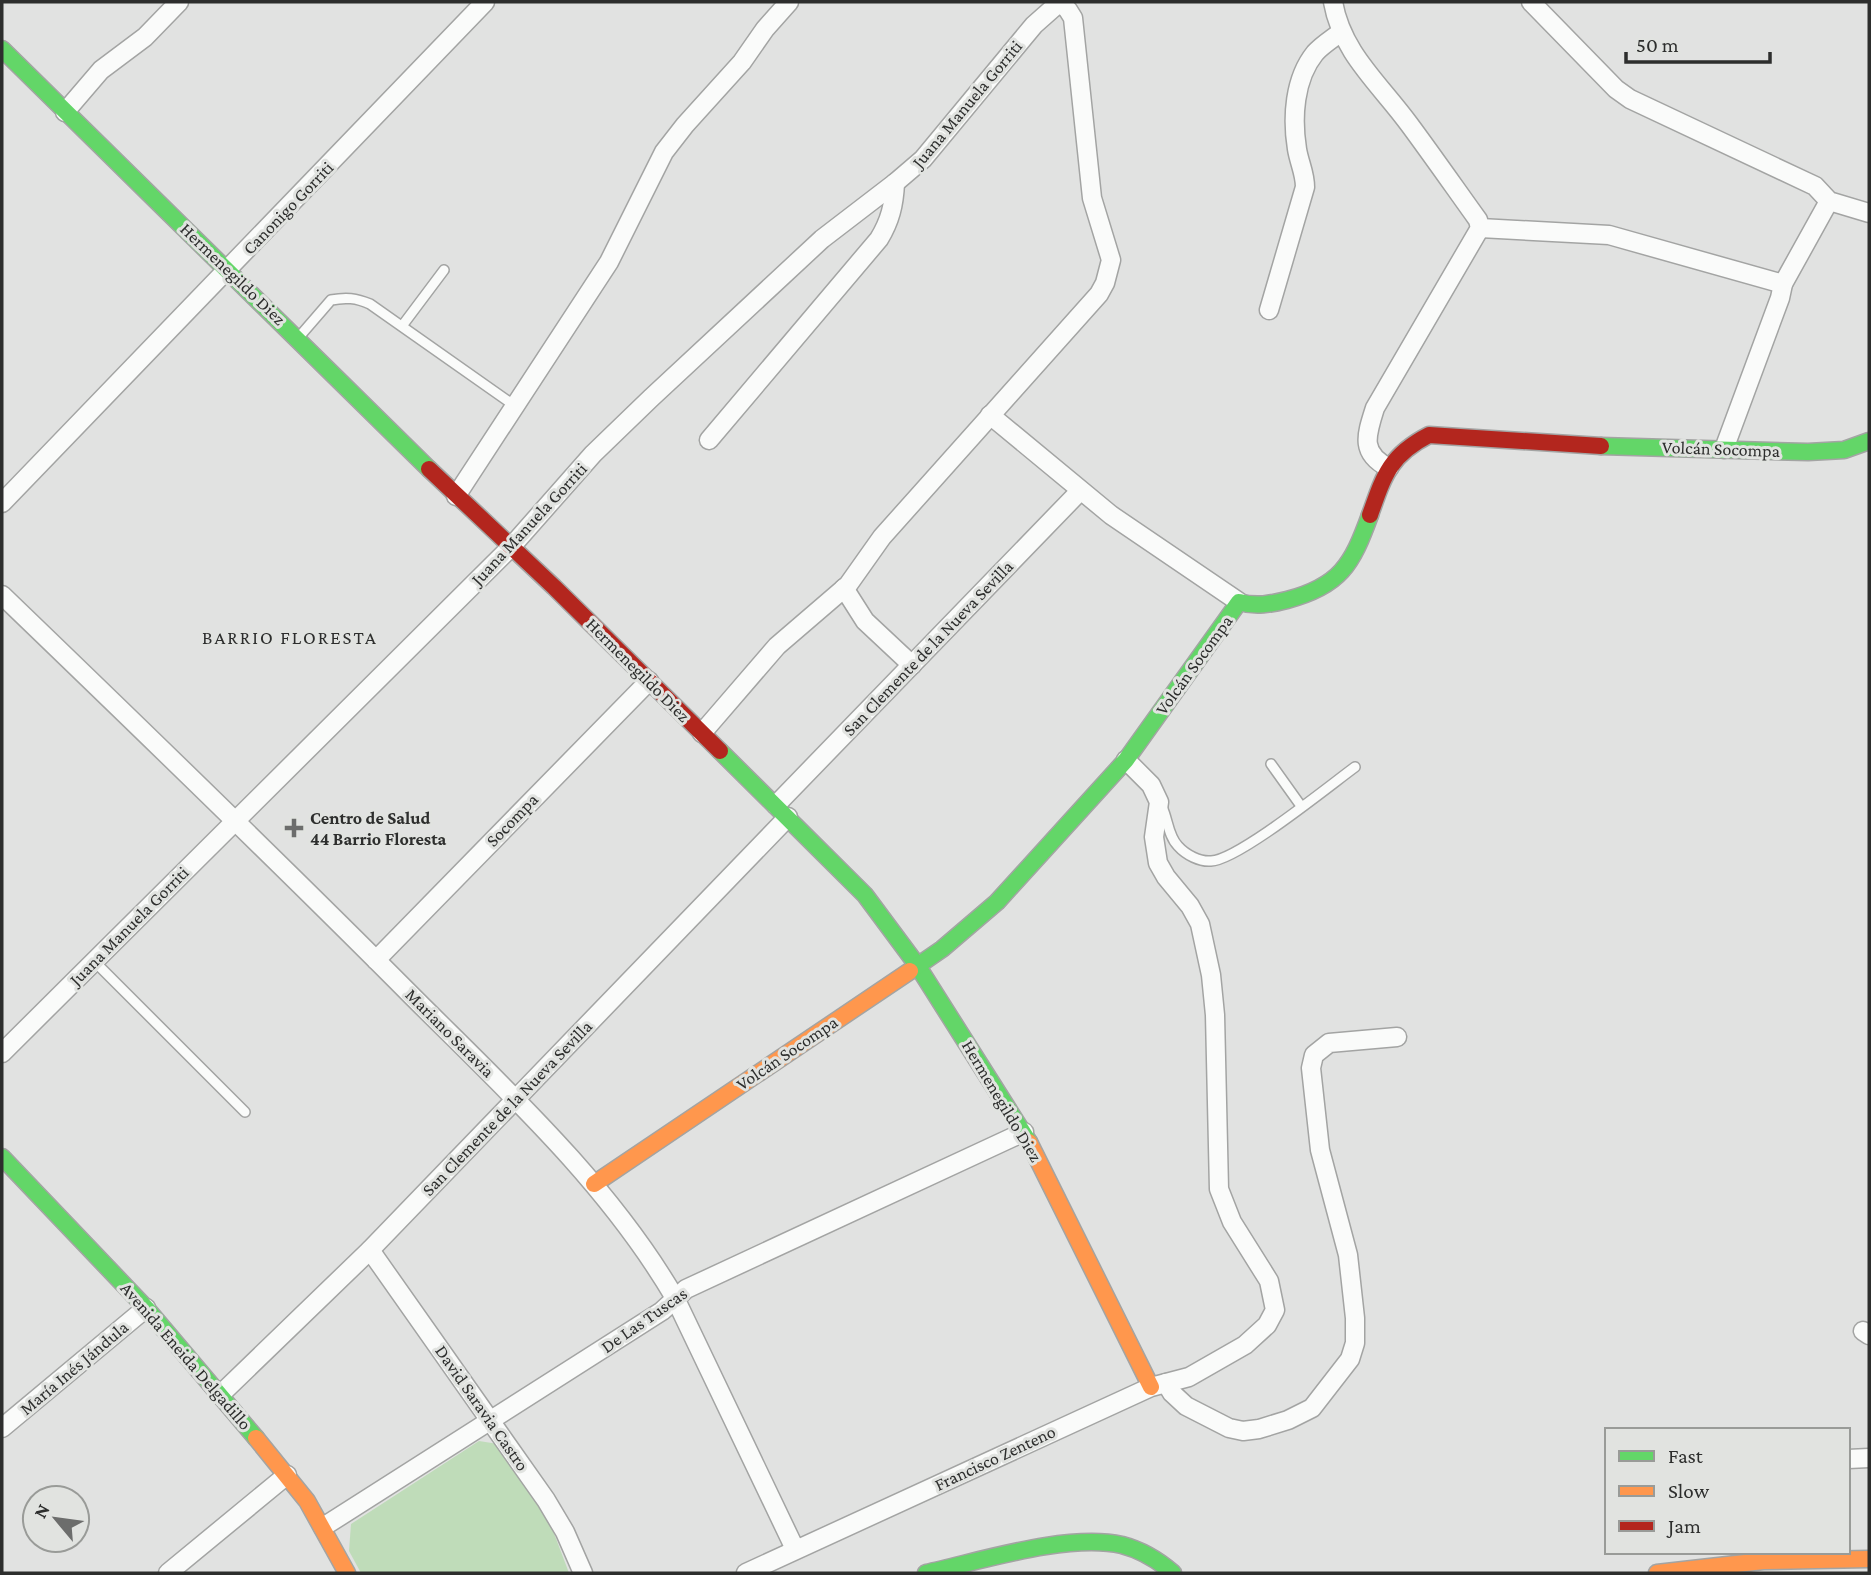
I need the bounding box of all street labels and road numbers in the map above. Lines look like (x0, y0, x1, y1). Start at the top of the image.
street label: Juana Manuela Gorriti (907, 36, 1026, 173)
street label: Canonigo Gorriti (239, 157, 338, 259)
street label: Hermenegildo Diez (176, 219, 290, 329)
street label: Volcán Socompa (1662, 437, 1780, 461)
street label: Juana Manuela Gorriti (466, 458, 591, 591)
street label: San Clemente de la Nueva Sevilla (839, 556, 1017, 740)
street label: Volcán Socompa (1151, 611, 1237, 719)
street label: Hermenegildo Diez (582, 614, 694, 726)
street label: Socompa (482, 789, 542, 851)
street label: Juana Manuela Gorriti (64, 862, 193, 991)
street label: Mariano Saravia (402, 985, 498, 1081)
street label: Volcán Socompa (733, 1012, 841, 1094)
street label: San Clemente de la Nueva Sevilla (418, 1016, 596, 1200)
street label: Hermenegildo Diez (958, 1037, 1046, 1166)
street label: Avenida Eneida Delgadillo (117, 1278, 256, 1434)
street label: De Las Tuscas (597, 1283, 691, 1357)
street label: María Inés Jándula (16, 1317, 132, 1419)
street label: David Saravia Castro (431, 1341, 533, 1475)
street label: Francisco Zenteno (931, 1421, 1059, 1495)

